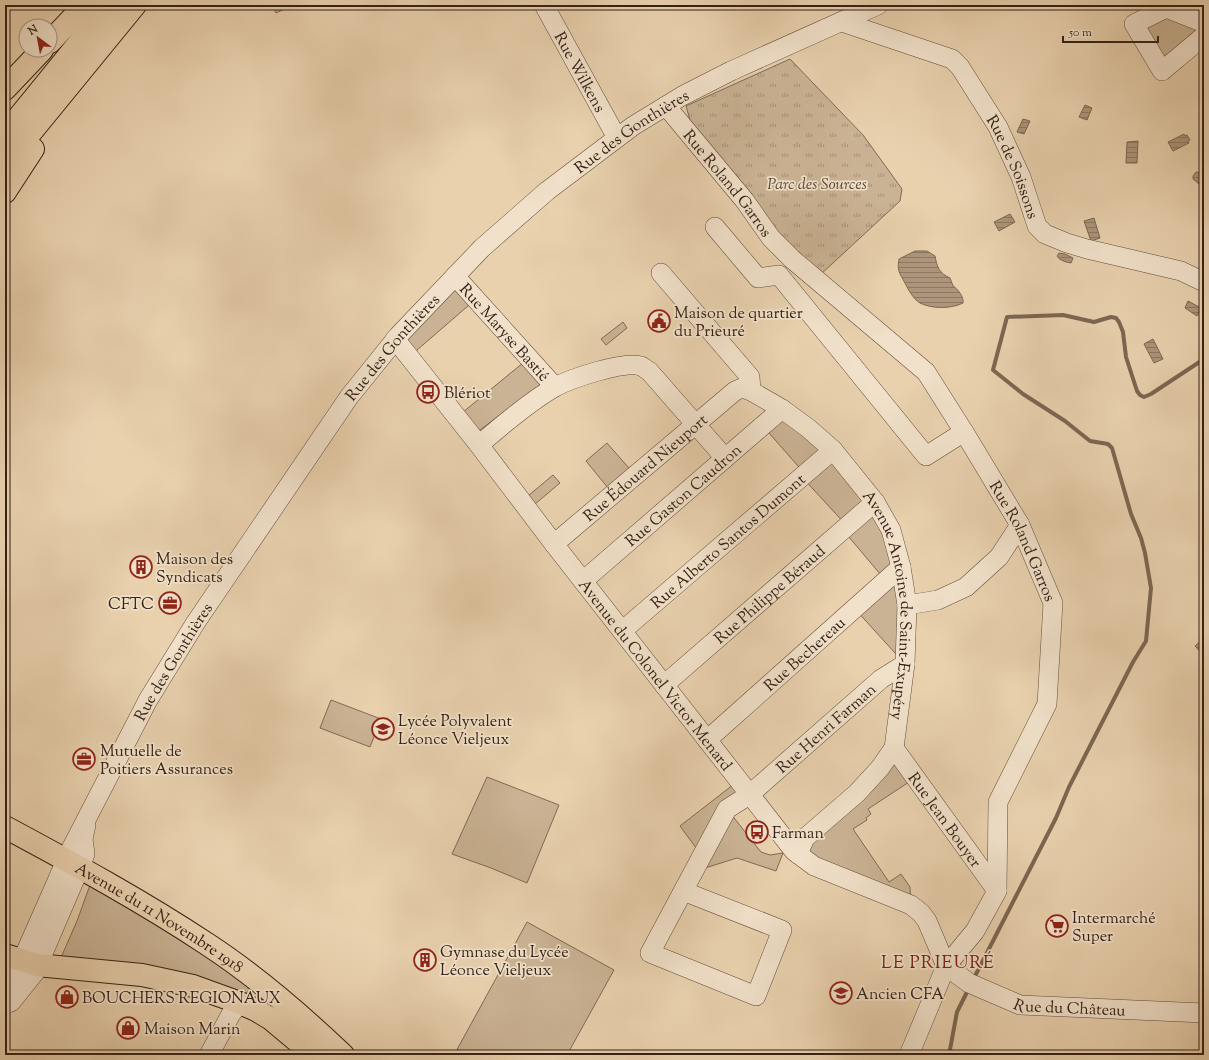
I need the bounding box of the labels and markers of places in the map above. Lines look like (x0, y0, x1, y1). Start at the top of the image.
place label: Maison de quartier du Prieuré (674, 303, 803, 344)
public building icon: Maison de quartier du Prieuré (646, 308, 672, 334)
bus stop icon: Blériot (415, 379, 441, 405)
place label: Blériot (444, 383, 491, 406)
place label: Maison des Syndicats (156, 549, 233, 590)
building icon: Maison des Syndicats (128, 554, 154, 580)
office icon: CFTC (157, 590, 183, 616)
place label: CFTC (108, 594, 154, 617)
place label: Lycée Polyvalent Léonce Vieljeux (398, 711, 512, 752)
school or university icon: Lycée Polyvalent Léonce Vieljeux (370, 716, 396, 742)
place label: Mutuelle de Poitiers Assurances (100, 741, 233, 782)
office icon: Mutuelle de Poitiers Assurances (71, 746, 97, 772)
bus stop icon: Farman (744, 819, 770, 845)
place label: Farman (772, 823, 824, 846)
place label: Intermarché Super (1072, 908, 1156, 949)
supermarket icon: Intermarché Super (1044, 913, 1070, 939)
place label: Gymnase du Lycée Léonce Vieljeux (440, 942, 569, 983)
building icon: Gymnase du Lycée Léonce Vieljeux (412, 947, 438, 973)
school or university icon: Ancien CFA (828, 980, 854, 1006)
shop icon: BOUCHERS REGIONAUX (54, 984, 80, 1010)
place label: Ancien CFA (856, 984, 944, 1007)
place label: BOUCHERS REGIONAUX (82, 988, 281, 1011)
shop icon: Maison Marin (115, 1015, 141, 1041)
place label: Maison Marin (144, 1019, 241, 1042)

